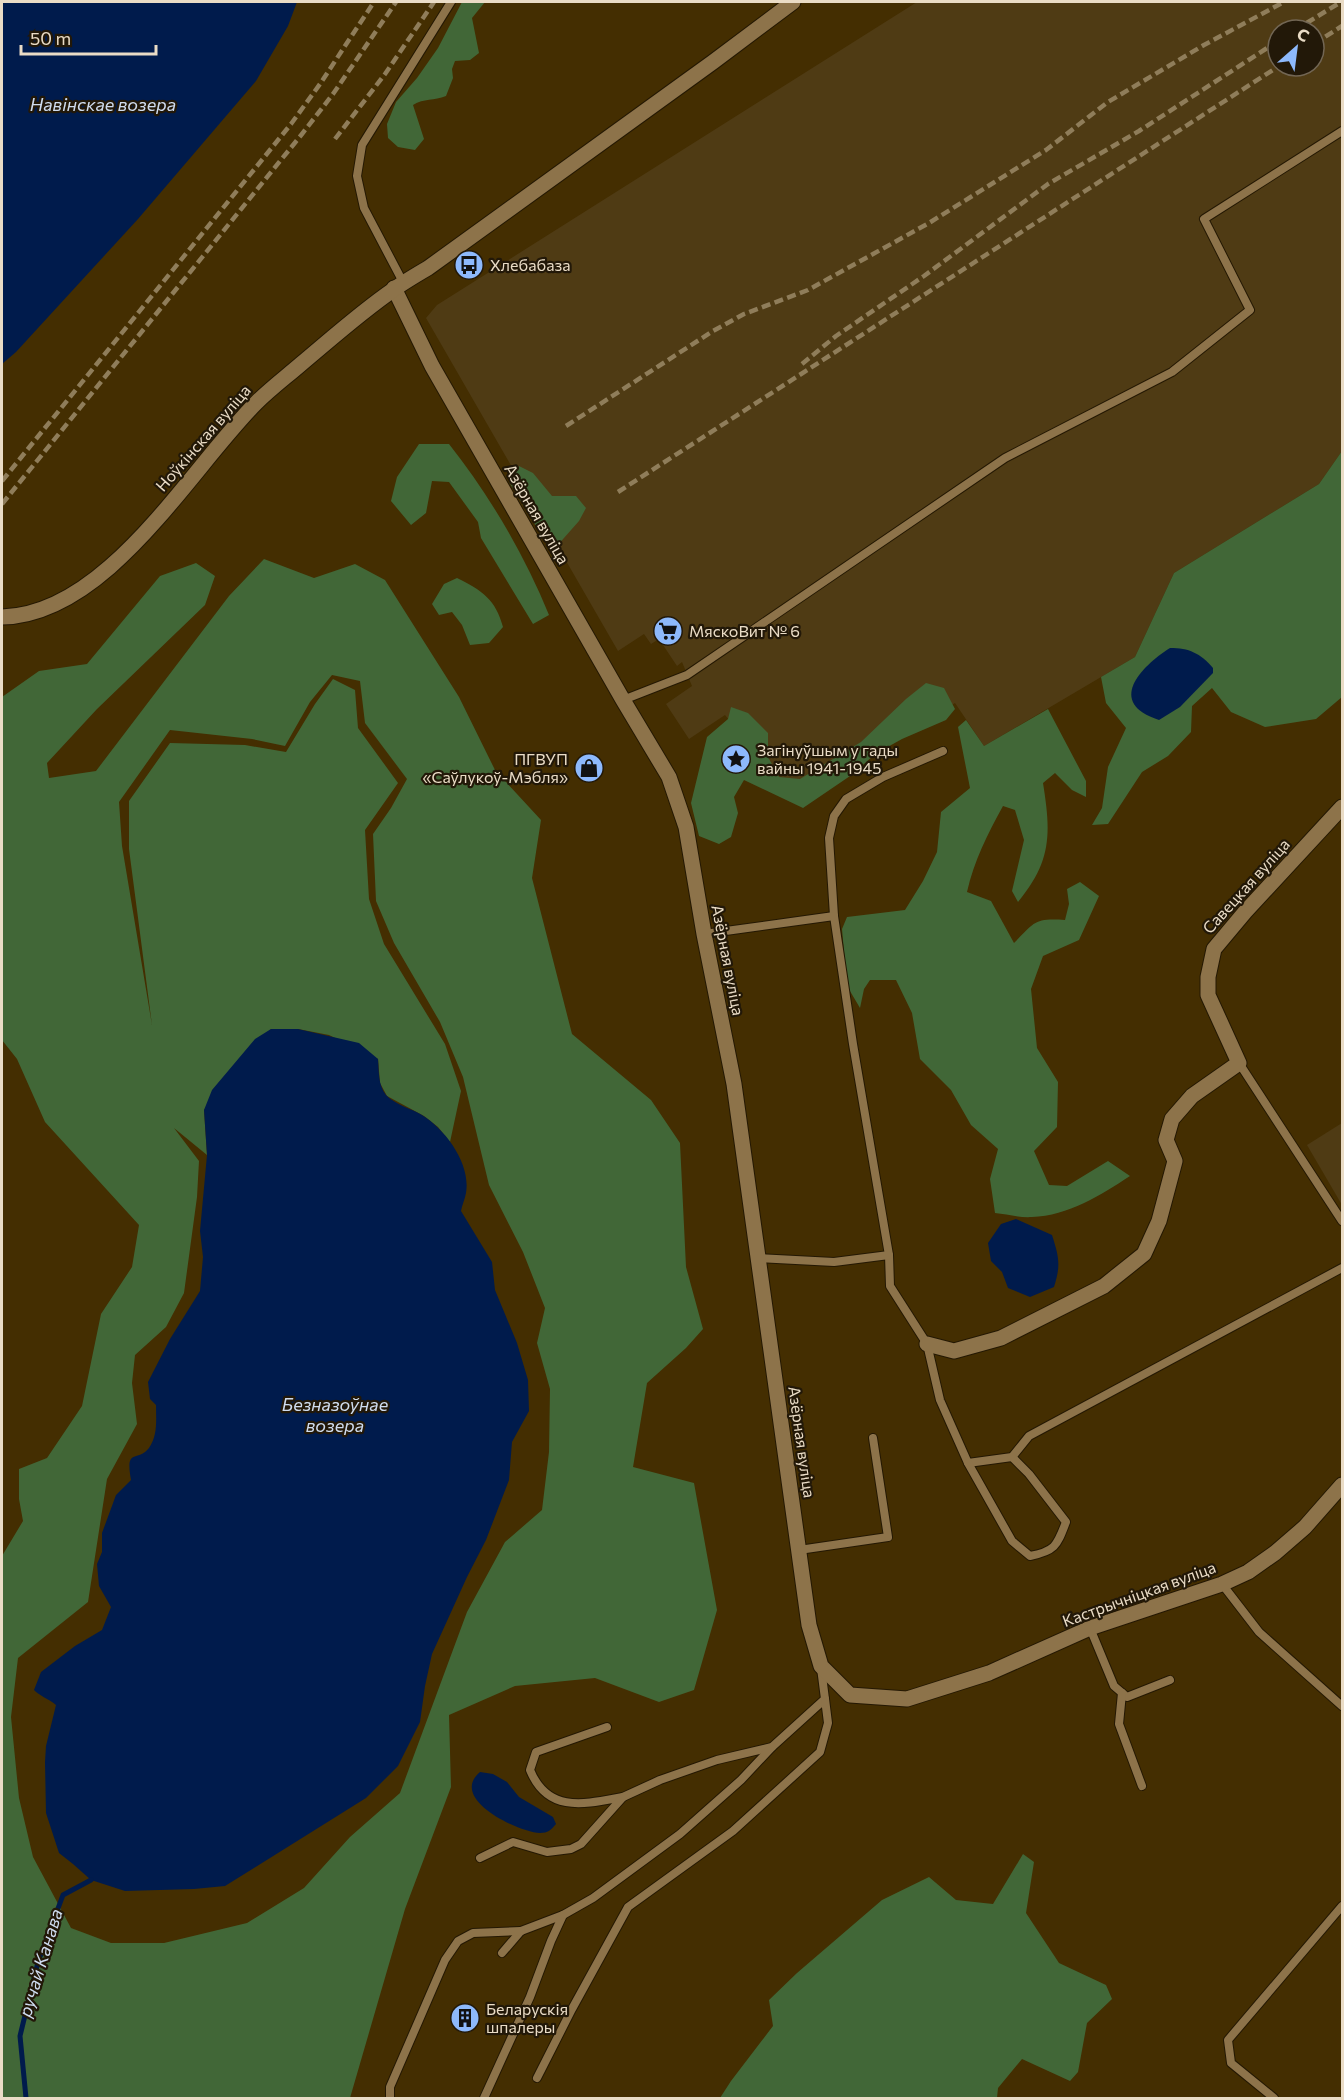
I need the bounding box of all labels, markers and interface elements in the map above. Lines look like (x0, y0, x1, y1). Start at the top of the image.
scale bar (21, 18, 156, 56)
north arrow (1266, 18, 1326, 78)
text: С (1294, 23, 1313, 45)
text: 50 m (30, 27, 71, 49)
water label: Навінскае возера (30, 93, 176, 115)
bus stop icon: Хлебабаза (453, 249, 485, 281)
place label: Хлебабаза (490, 255, 571, 274)
street label: Ноўкінская вуліца (151, 381, 254, 495)
street label: Азёрная вуліца (501, 460, 574, 567)
supermarket icon: МяскоВит № 6 (652, 615, 684, 647)
place label: МяскоВит № 6 (689, 621, 800, 640)
place label: Загінуўшым у гады вайны 1941-1945 (757, 740, 898, 777)
place icon: Загінуўшым у гады вайны 1941-1945 (720, 743, 752, 775)
place label: ПГВУП «Саўлукоў-Мэбля» (422, 749, 568, 786)
shop icon: ПГВУП «Саўлукоў-Мэбля» (573, 752, 605, 784)
street label: Савецкая вуліца (1198, 834, 1293, 937)
street label: Азёрная вуліца (708, 903, 749, 1017)
street label: Азёрная вуліца (785, 1385, 820, 1499)
water label: Безназоўнае возера (282, 1393, 389, 1436)
street label: Кастрычніцкая вуліца (1060, 1557, 1218, 1630)
water label: ручай Канава (13, 1906, 67, 2020)
place label: Беларускія шпалеры (486, 1999, 568, 2036)
building icon: Беларускія шпалеры (449, 2002, 481, 2034)

